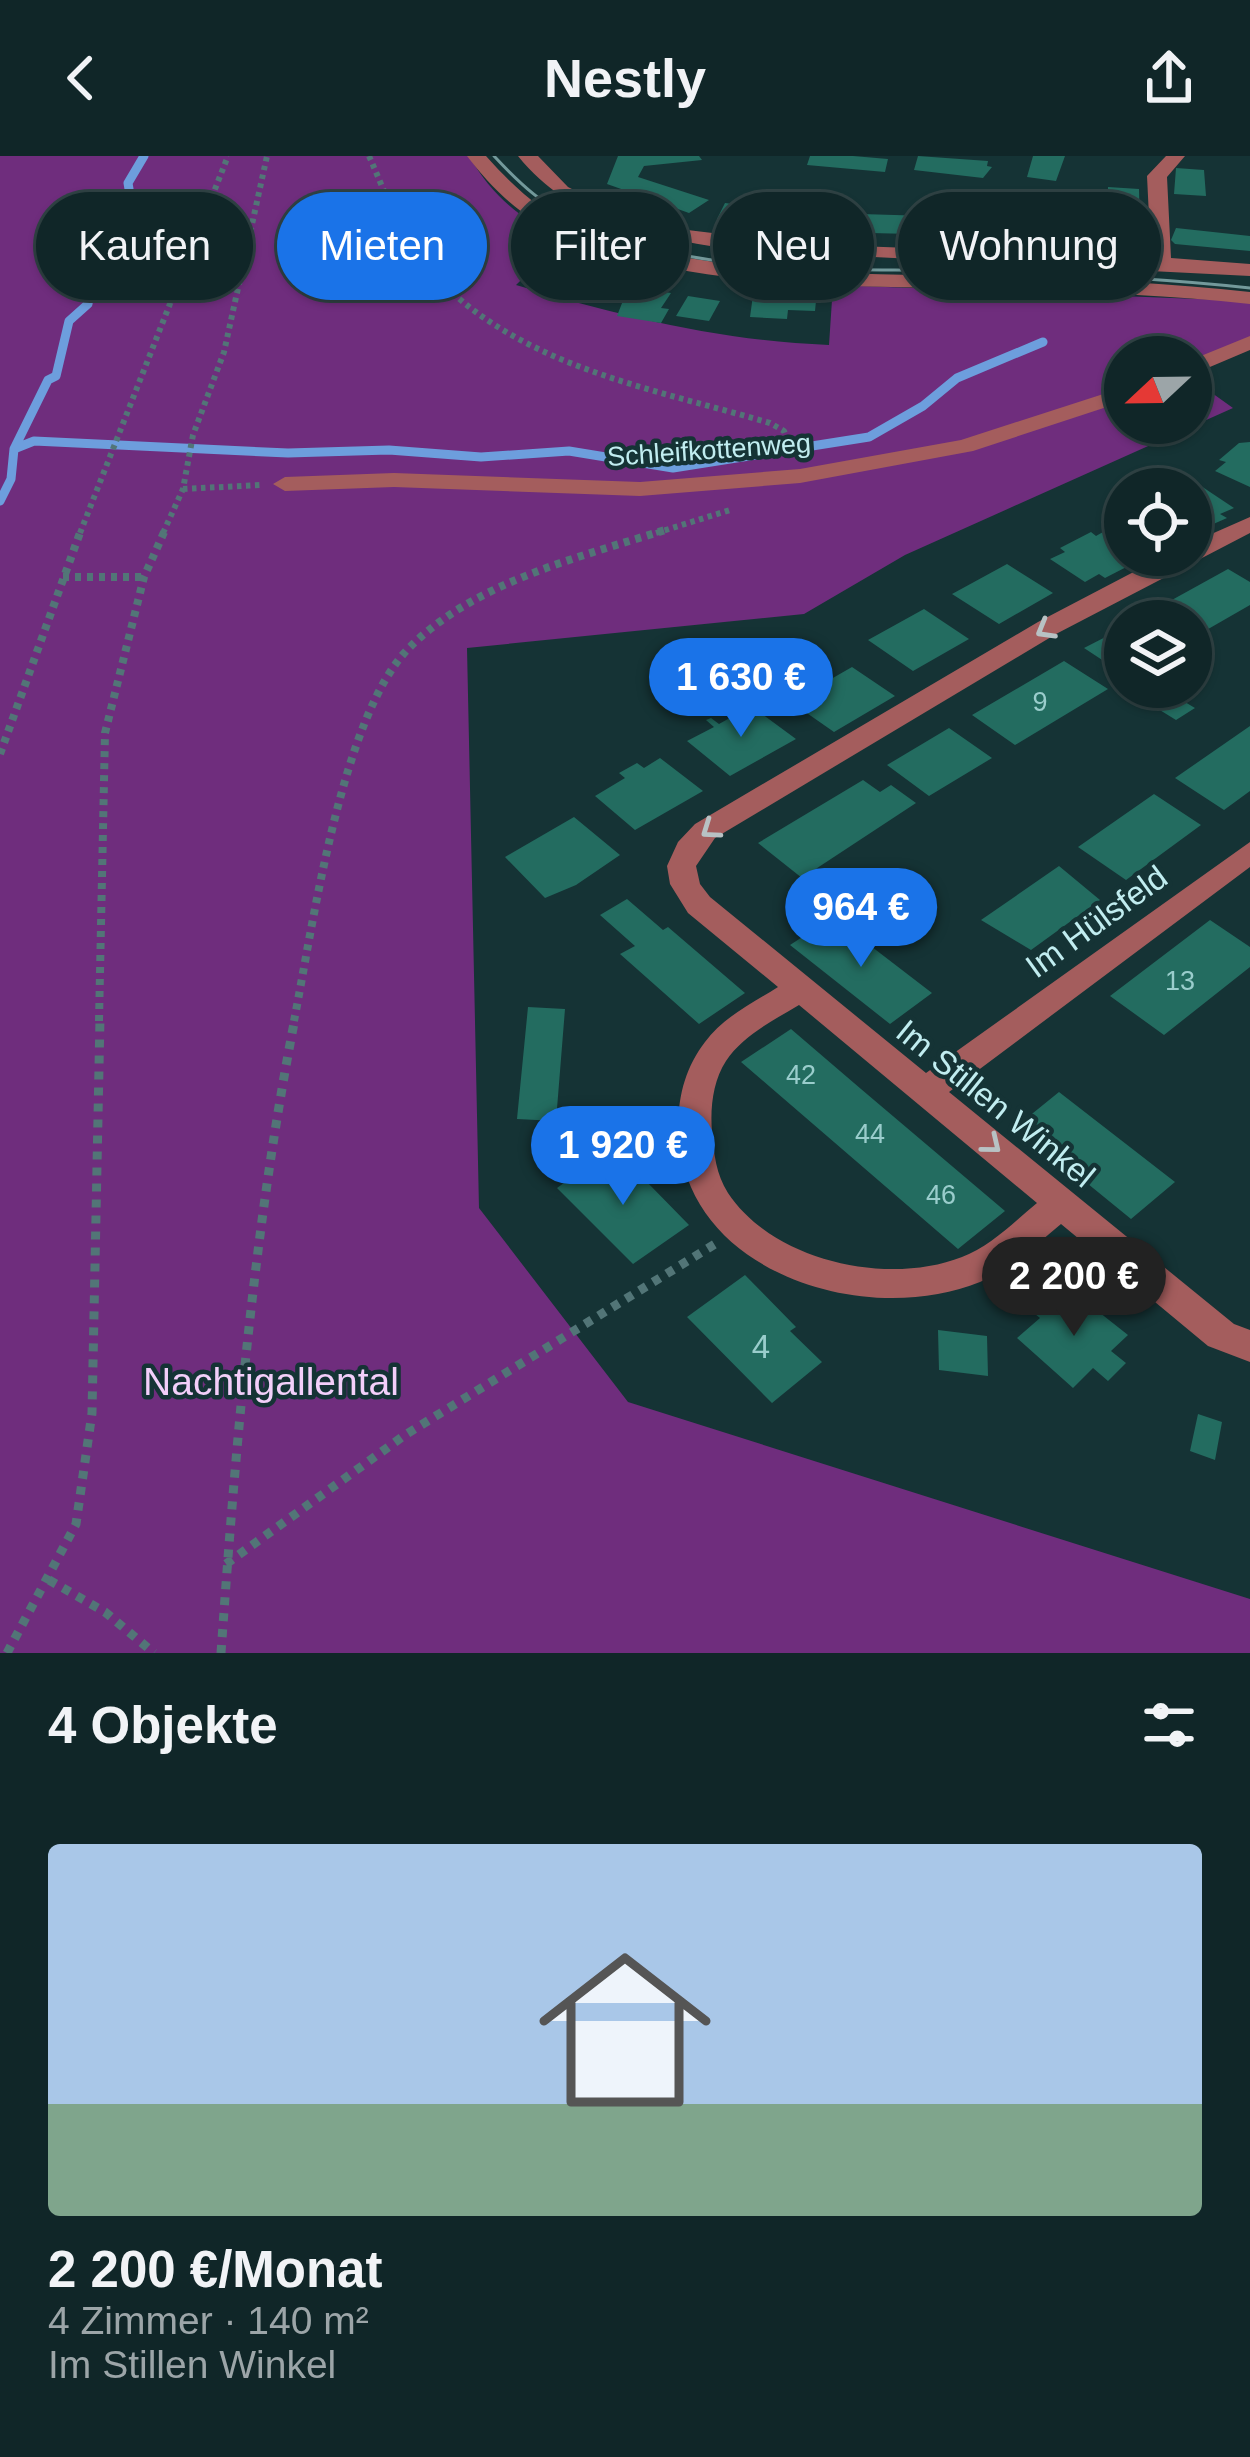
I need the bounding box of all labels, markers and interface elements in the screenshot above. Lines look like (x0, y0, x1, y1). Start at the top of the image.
icon: back (48, 45, 114, 111)
icon: share (1136, 45, 1202, 111)
text: Nestly (544, 48, 706, 108)
chip: Kaufen (36, 192, 253, 300)
chip: Mieten (277, 192, 487, 300)
chip: Filter (511, 192, 689, 300)
chip: Neu (713, 192, 874, 300)
chip: Wohnung (898, 192, 1161, 300)
north arrow (1104, 336, 1212, 444)
map controls (1104, 336, 1212, 708)
street label: Schleifkottenweg (606, 428, 812, 472)
button: locate (1104, 468, 1212, 576)
button: layers (1104, 600, 1212, 708)
one-way arrow (1036, 616, 1058, 639)
pin: 1 630 € (630, 638, 852, 740)
text: 1 630 € (676, 655, 806, 698)
house number: 9 (1032, 687, 1048, 717)
one-way arrow (701, 816, 723, 838)
street label: Im Hülsfeld (1019, 858, 1174, 985)
pin: 964 € (777, 868, 945, 970)
text: 964 € (812, 885, 910, 928)
house number: 13 (1165, 966, 1195, 996)
street label: Im Stillen Winkel (889, 1012, 1102, 1195)
house number: 42 (786, 1060, 816, 1090)
pin: 1 920 € (512, 1106, 734, 1208)
house number: 44 (855, 1119, 885, 1149)
text: 1 920 € (558, 1123, 688, 1166)
one-way arrow (978, 1131, 1000, 1153)
house number: 46 (926, 1180, 956, 1210)
pin: 2 200 € (963, 1237, 1185, 1339)
text: 2 200 € (1009, 1254, 1139, 1297)
house number: 4 (752, 1328, 770, 1365)
park label: Nachtigallental (143, 1360, 399, 1403)
icon: filters (1136, 1692, 1202, 1758)
text: 4 Objekte (48, 1697, 278, 1754)
icon: home (517, 1922, 733, 2138)
text: 2 200 €/Monat (48, 2241, 382, 2298)
text: 4 Zimmer · 140 m² (48, 2299, 369, 2342)
text: Im Stillen Winkel (48, 2343, 336, 2386)

